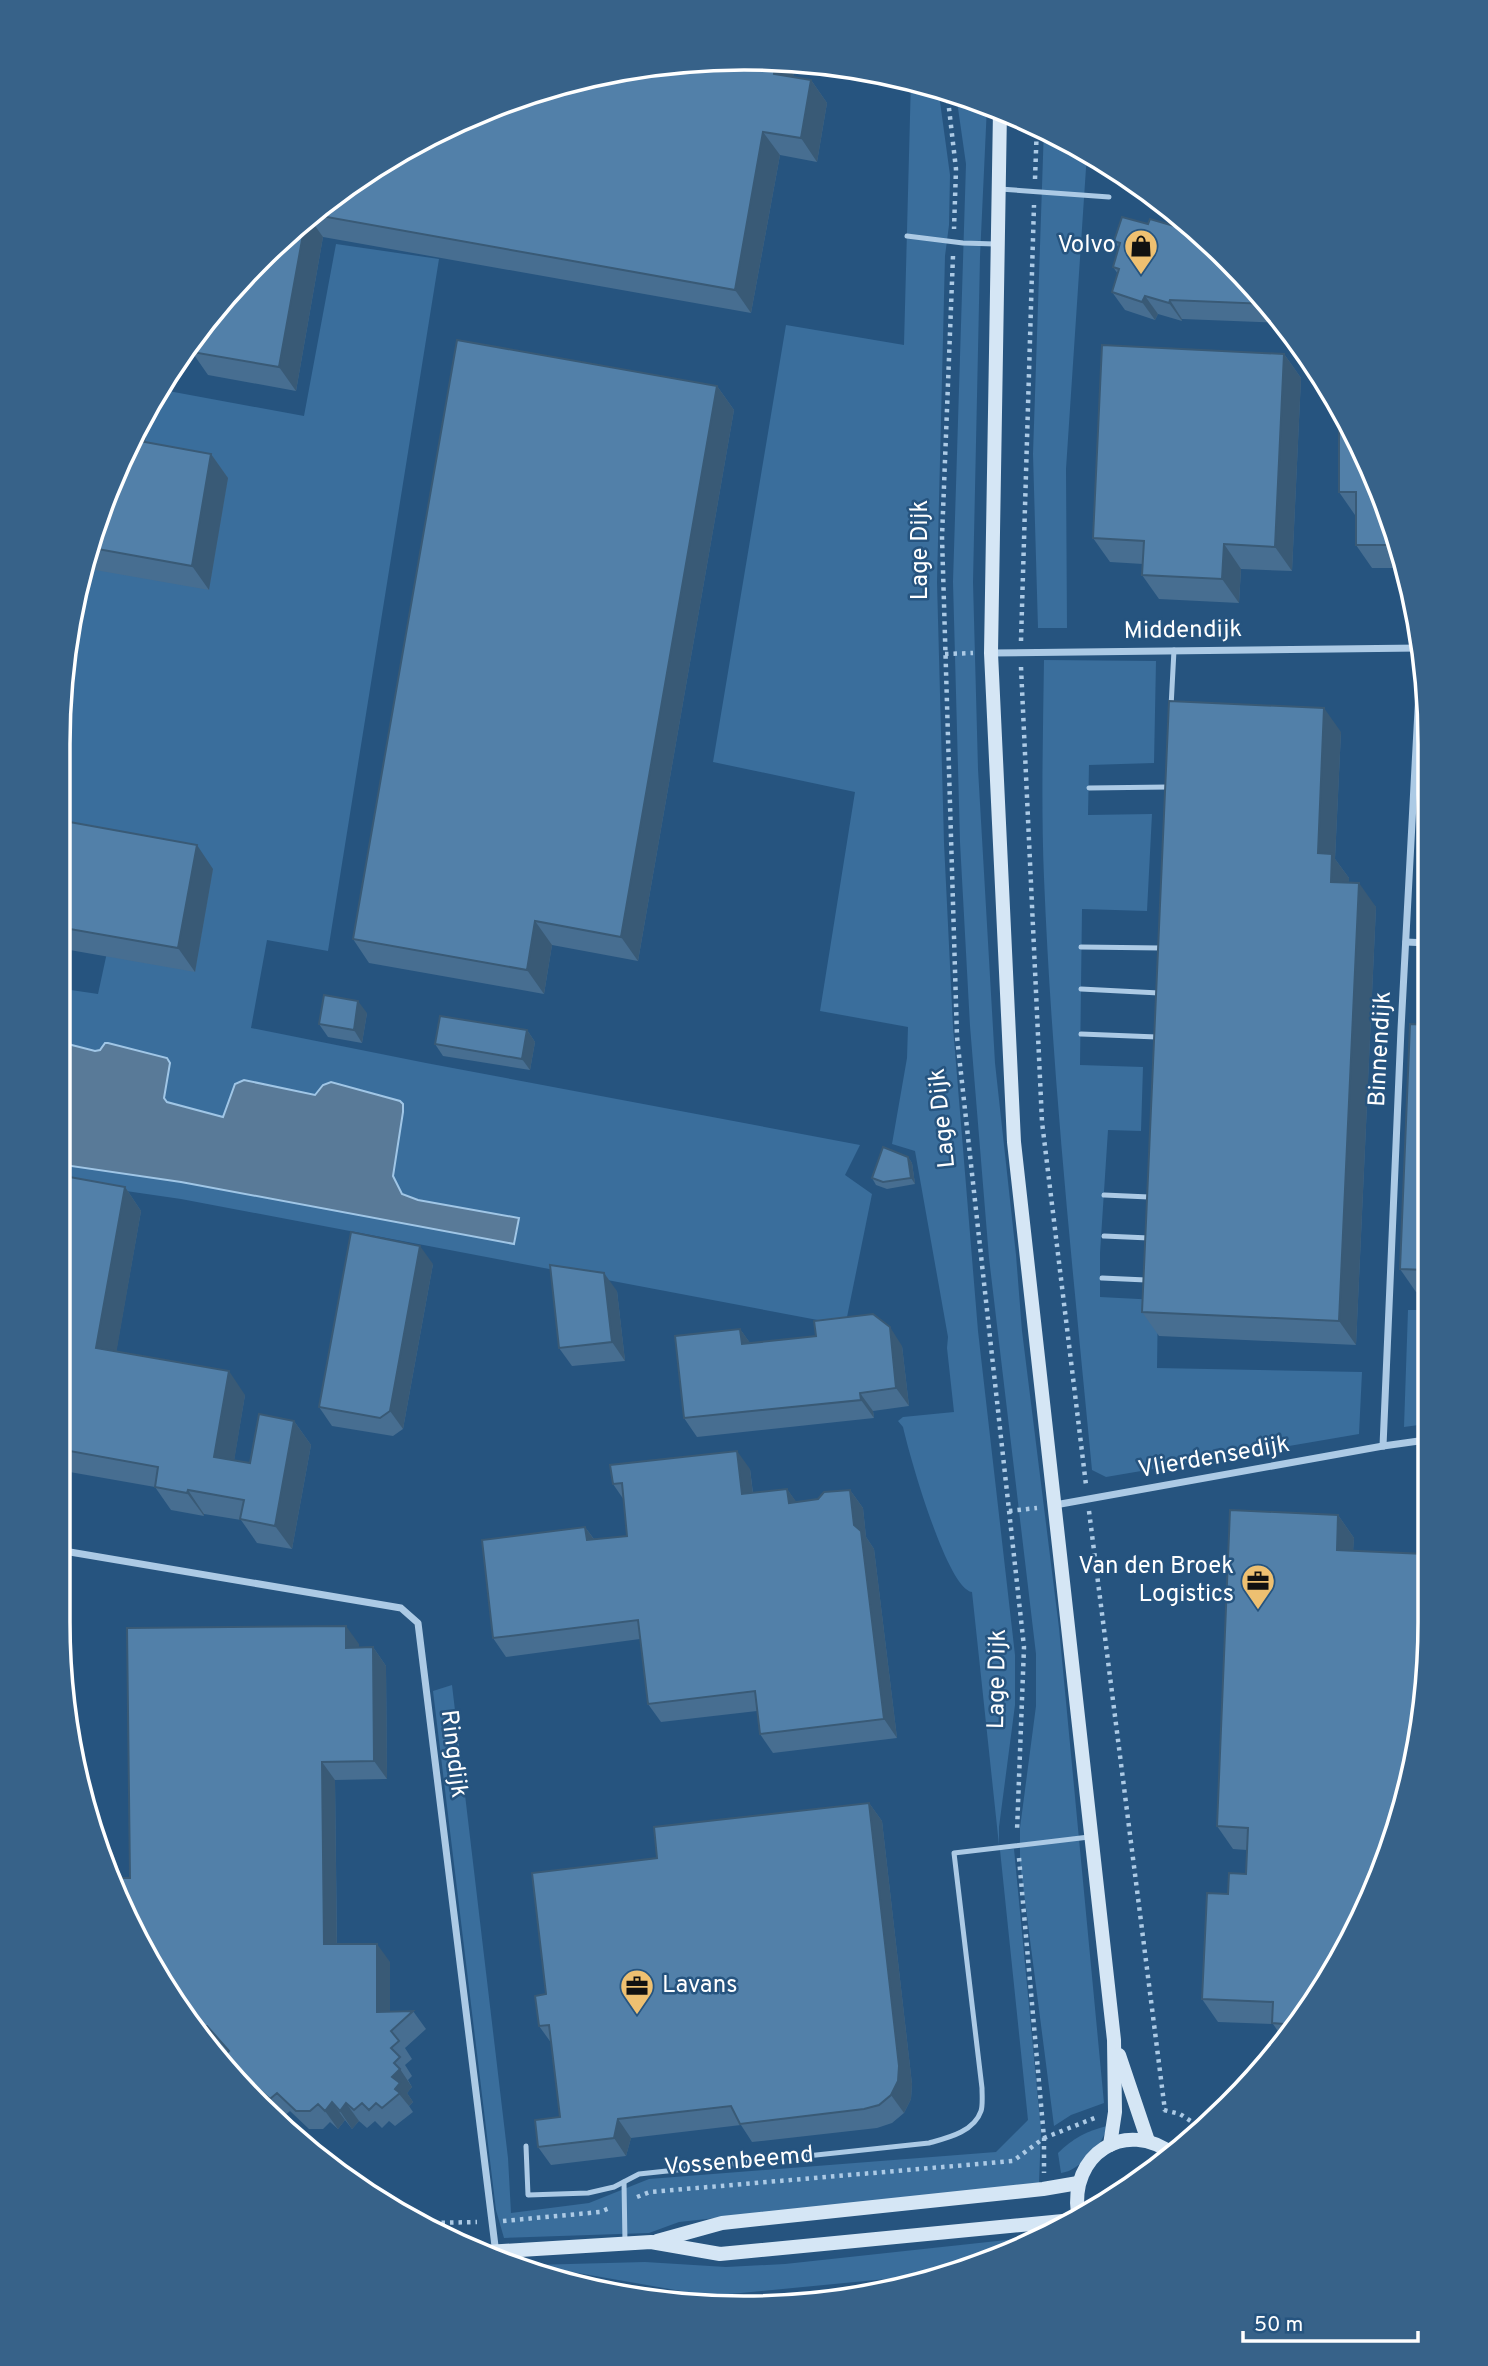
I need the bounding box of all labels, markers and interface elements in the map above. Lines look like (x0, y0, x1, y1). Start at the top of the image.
shop icon: Volvo (1122, 227, 1160, 276)
place label: Volvo (1057, 231, 1116, 261)
street label: Lage Dijk (906, 500, 936, 600)
street label: Middendijk (1123, 615, 1243, 647)
street label: Binnendijk (1363, 990, 1399, 1108)
street label: Lage Dijk (923, 1067, 963, 1169)
street label: Vlierdensedijk (1136, 1430, 1292, 1486)
place label: Van den Broek Logistics (1078, 1552, 1234, 1610)
office icon: Van den Broek Logistics (1239, 1562, 1277, 1611)
street label: Lage Dijk (982, 1629, 1014, 1729)
street label: Ringdijk (433, 1708, 473, 1800)
office icon: Lavans (618, 1967, 656, 2016)
place label: Lavans (662, 1971, 738, 2001)
street label: Vossenbeemd (663, 2141, 815, 2183)
scale bar (1243, 2300, 1418, 2344)
text: 50 m (1254, 2312, 1303, 2339)

